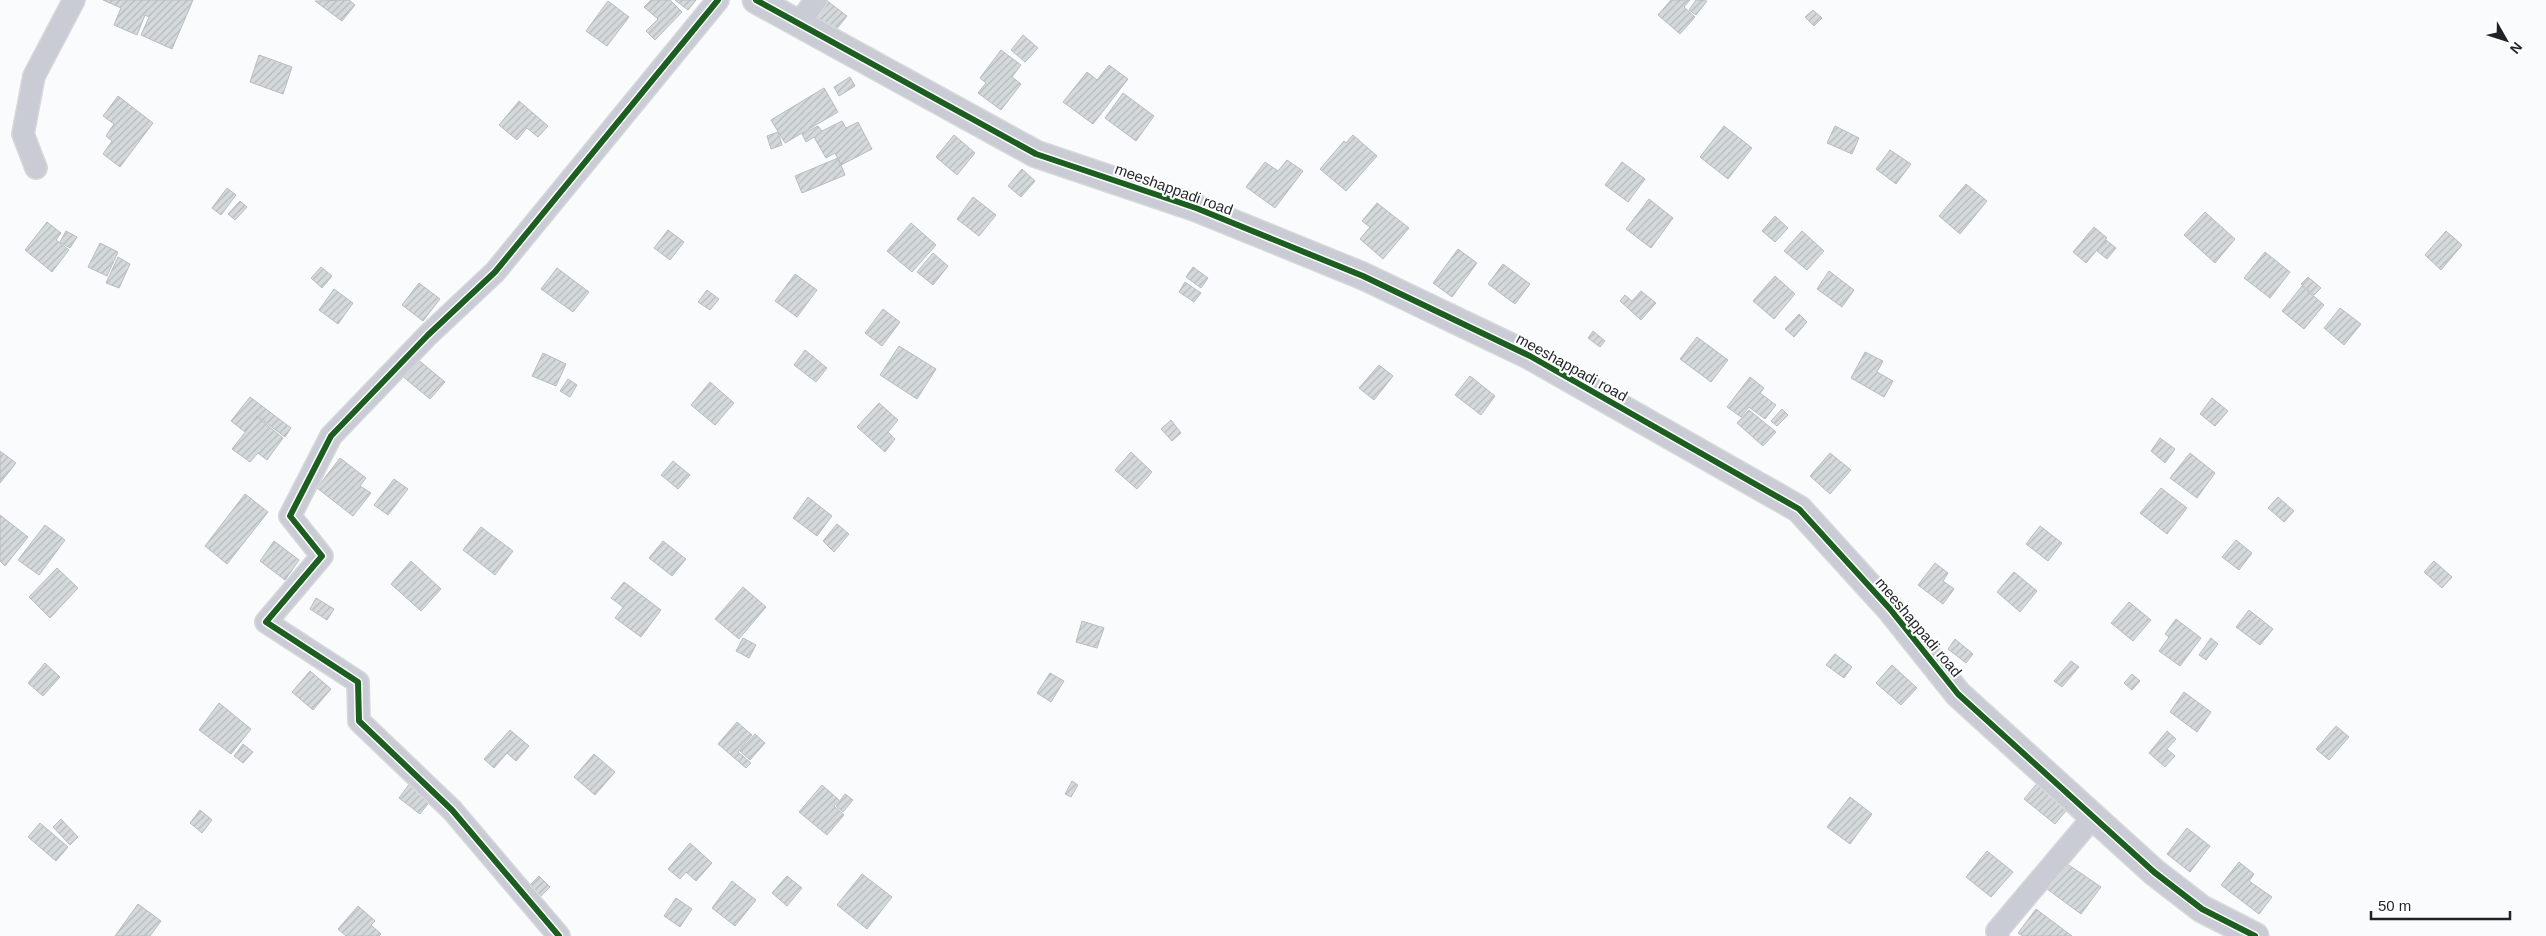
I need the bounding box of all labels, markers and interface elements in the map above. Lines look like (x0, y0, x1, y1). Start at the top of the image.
north arrow (2481, 15, 2531, 65)
text: N (2507, 39, 2526, 57)
street label: meeshappadi road (1113, 160, 1235, 218)
street label: meeshappadi road (1514, 329, 1630, 405)
street label: meeshappadi road (1873, 574, 1965, 680)
scale bar (2371, 888, 2510, 920)
text: 50 m (2378, 897, 2411, 914)

